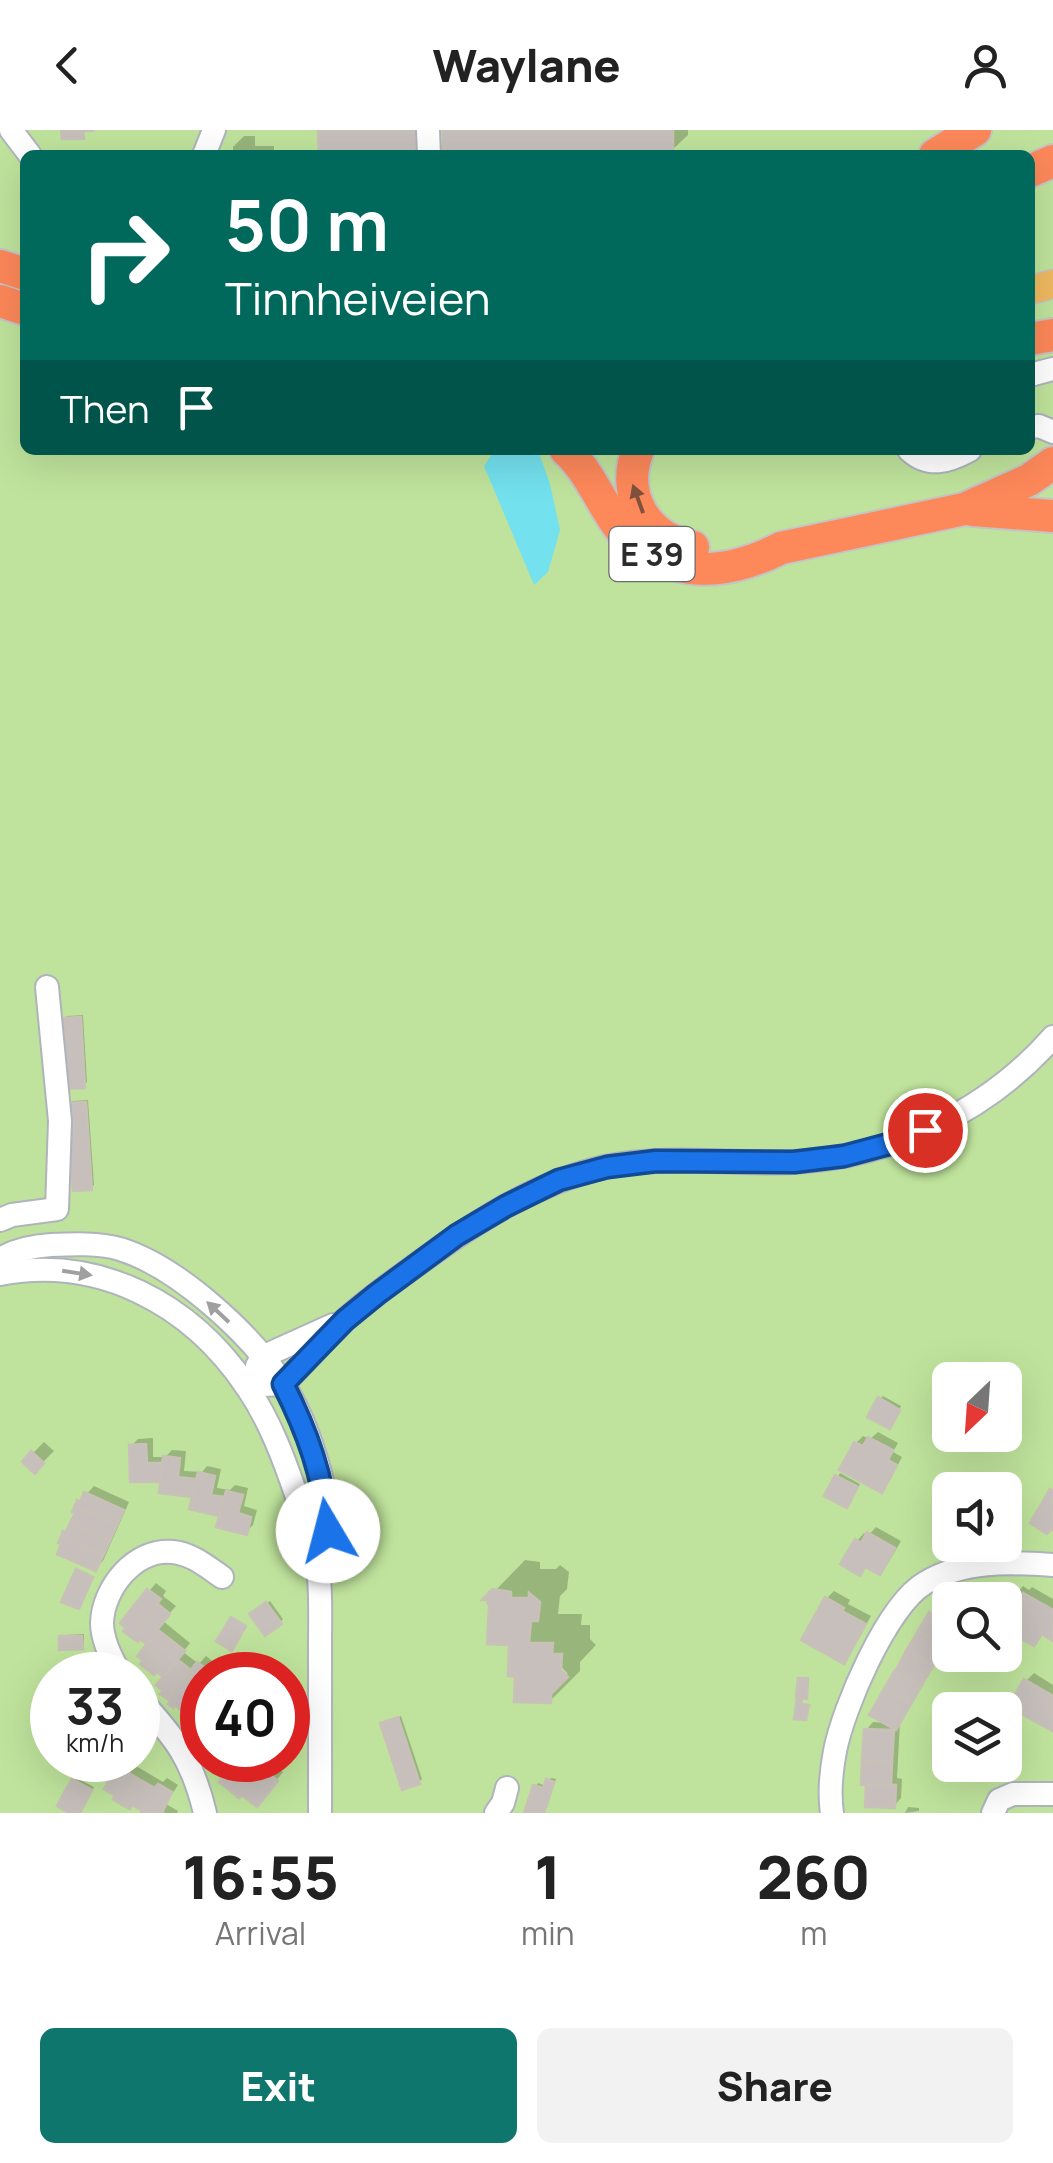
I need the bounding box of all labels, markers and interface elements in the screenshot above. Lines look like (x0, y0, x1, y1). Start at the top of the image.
text: Waylane (432, 34, 621, 96)
icon: back (40, 38, 95, 93)
icon: person (958, 38, 1013, 93)
text: 50 m (225, 176, 389, 272)
icon: right (60, 190, 190, 320)
text: Tinnheiveien (225, 267, 490, 329)
icon: arrive (169, 380, 224, 435)
text: Then (60, 382, 149, 434)
one-way arrow (629, 484, 644, 514)
road number: E 39 (610, 527, 694, 581)
pin (883, 1088, 968, 1173)
icon: arrive (898, 1103, 953, 1158)
one-way arrow (62, 1266, 93, 1281)
one-way arrow (206, 1301, 230, 1324)
north arrow (932, 1362, 1022, 1452)
map controls (932, 1362, 1022, 1782)
button: sound (932, 1472, 1022, 1562)
position arrow (276, 1479, 380, 1583)
button: search (932, 1582, 1022, 1672)
speed limit sign: 40 (180, 1652, 310, 1782)
text: 33 (66, 1671, 124, 1739)
button: layers (932, 1692, 1022, 1782)
text: km/h (66, 1725, 124, 1760)
text: 16:55 (182, 1835, 339, 1917)
text: 1 (534, 1835, 561, 1917)
text: 260 (757, 1835, 871, 1917)
text: Arrival (215, 1911, 306, 1955)
text: min (521, 1911, 575, 1955)
text: m (800, 1911, 827, 1955)
button: Exit (40, 2028, 517, 2143)
button: Share (537, 2028, 1013, 2143)

